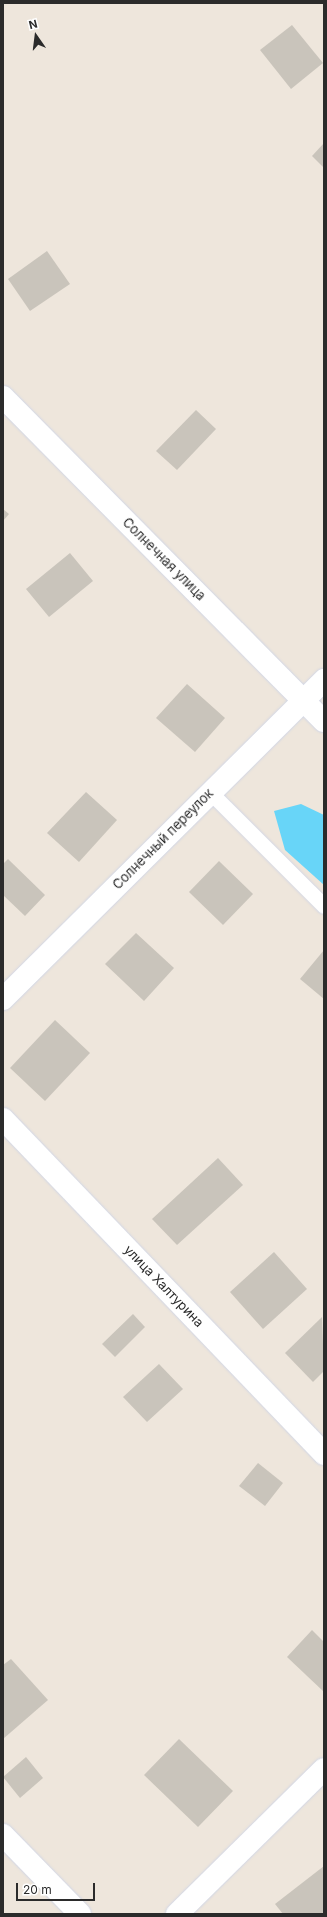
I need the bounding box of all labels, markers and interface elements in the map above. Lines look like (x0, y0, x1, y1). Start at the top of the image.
north arrow (16, 16, 56, 56)
text: N (27, 17, 39, 32)
street label: Солнечная улица (119, 514, 209, 604)
street label: Солнечный переулок (109, 785, 217, 893)
street label: улица Халтурина (121, 1242, 207, 1330)
scale bar (18, 1875, 97, 1901)
text: 20 m (23, 1882, 52, 1897)

